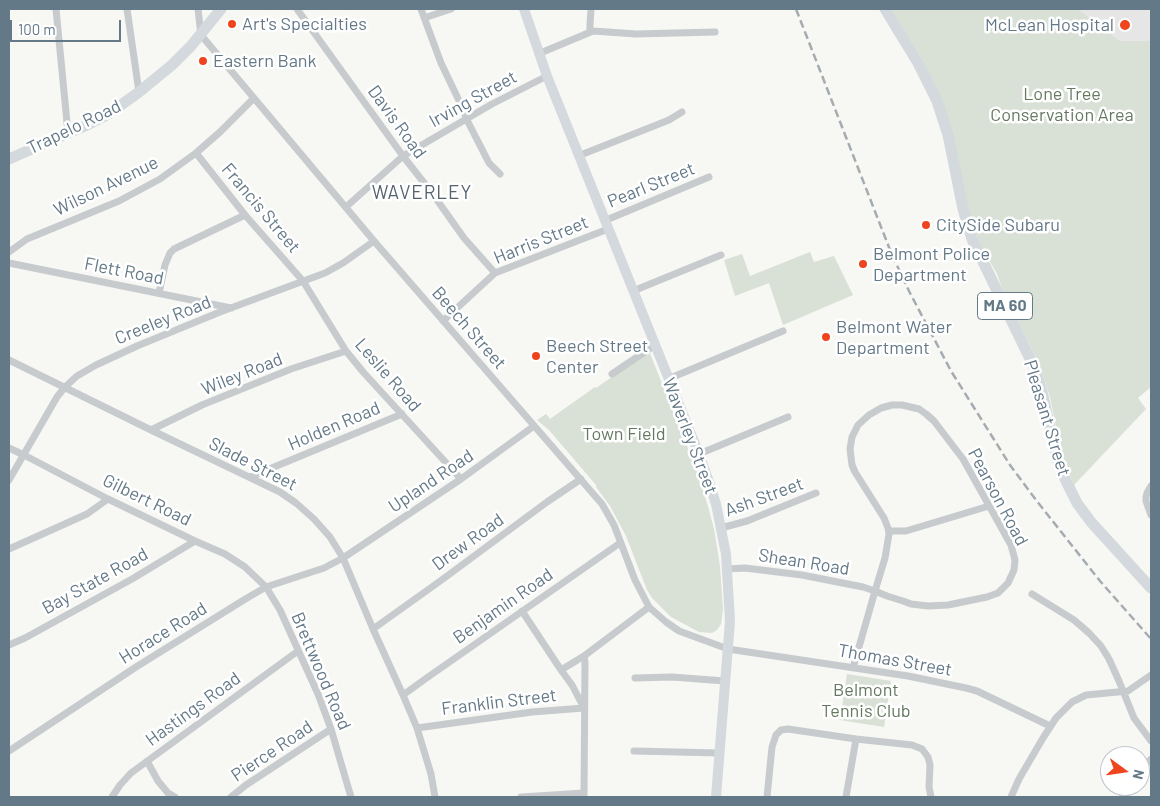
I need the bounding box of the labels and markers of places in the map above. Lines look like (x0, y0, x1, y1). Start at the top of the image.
place label: Art's Specialties (242, 13, 367, 35)
place label: McLean Hospital (985, 14, 1114, 36)
marker: Art's Specialties (226, 18, 238, 30)
marker: McLean Hospital (1118, 18, 1132, 32)
place label: Eastern Bank (213, 50, 317, 72)
marker: Eastern Bank (197, 55, 209, 67)
place label: CitySide Subaru (936, 214, 1060, 236)
marker: CitySide Subaru (920, 219, 932, 231)
place label: Belmont Police Department (873, 243, 990, 286)
marker: Belmont Police Department (857, 258, 869, 270)
place label: Belmont Water Department (836, 316, 952, 358)
marker: Belmont Water Department (820, 331, 832, 343)
place label: Beech Street Center (546, 335, 648, 378)
marker: Beech Street Center (530, 350, 542, 362)

